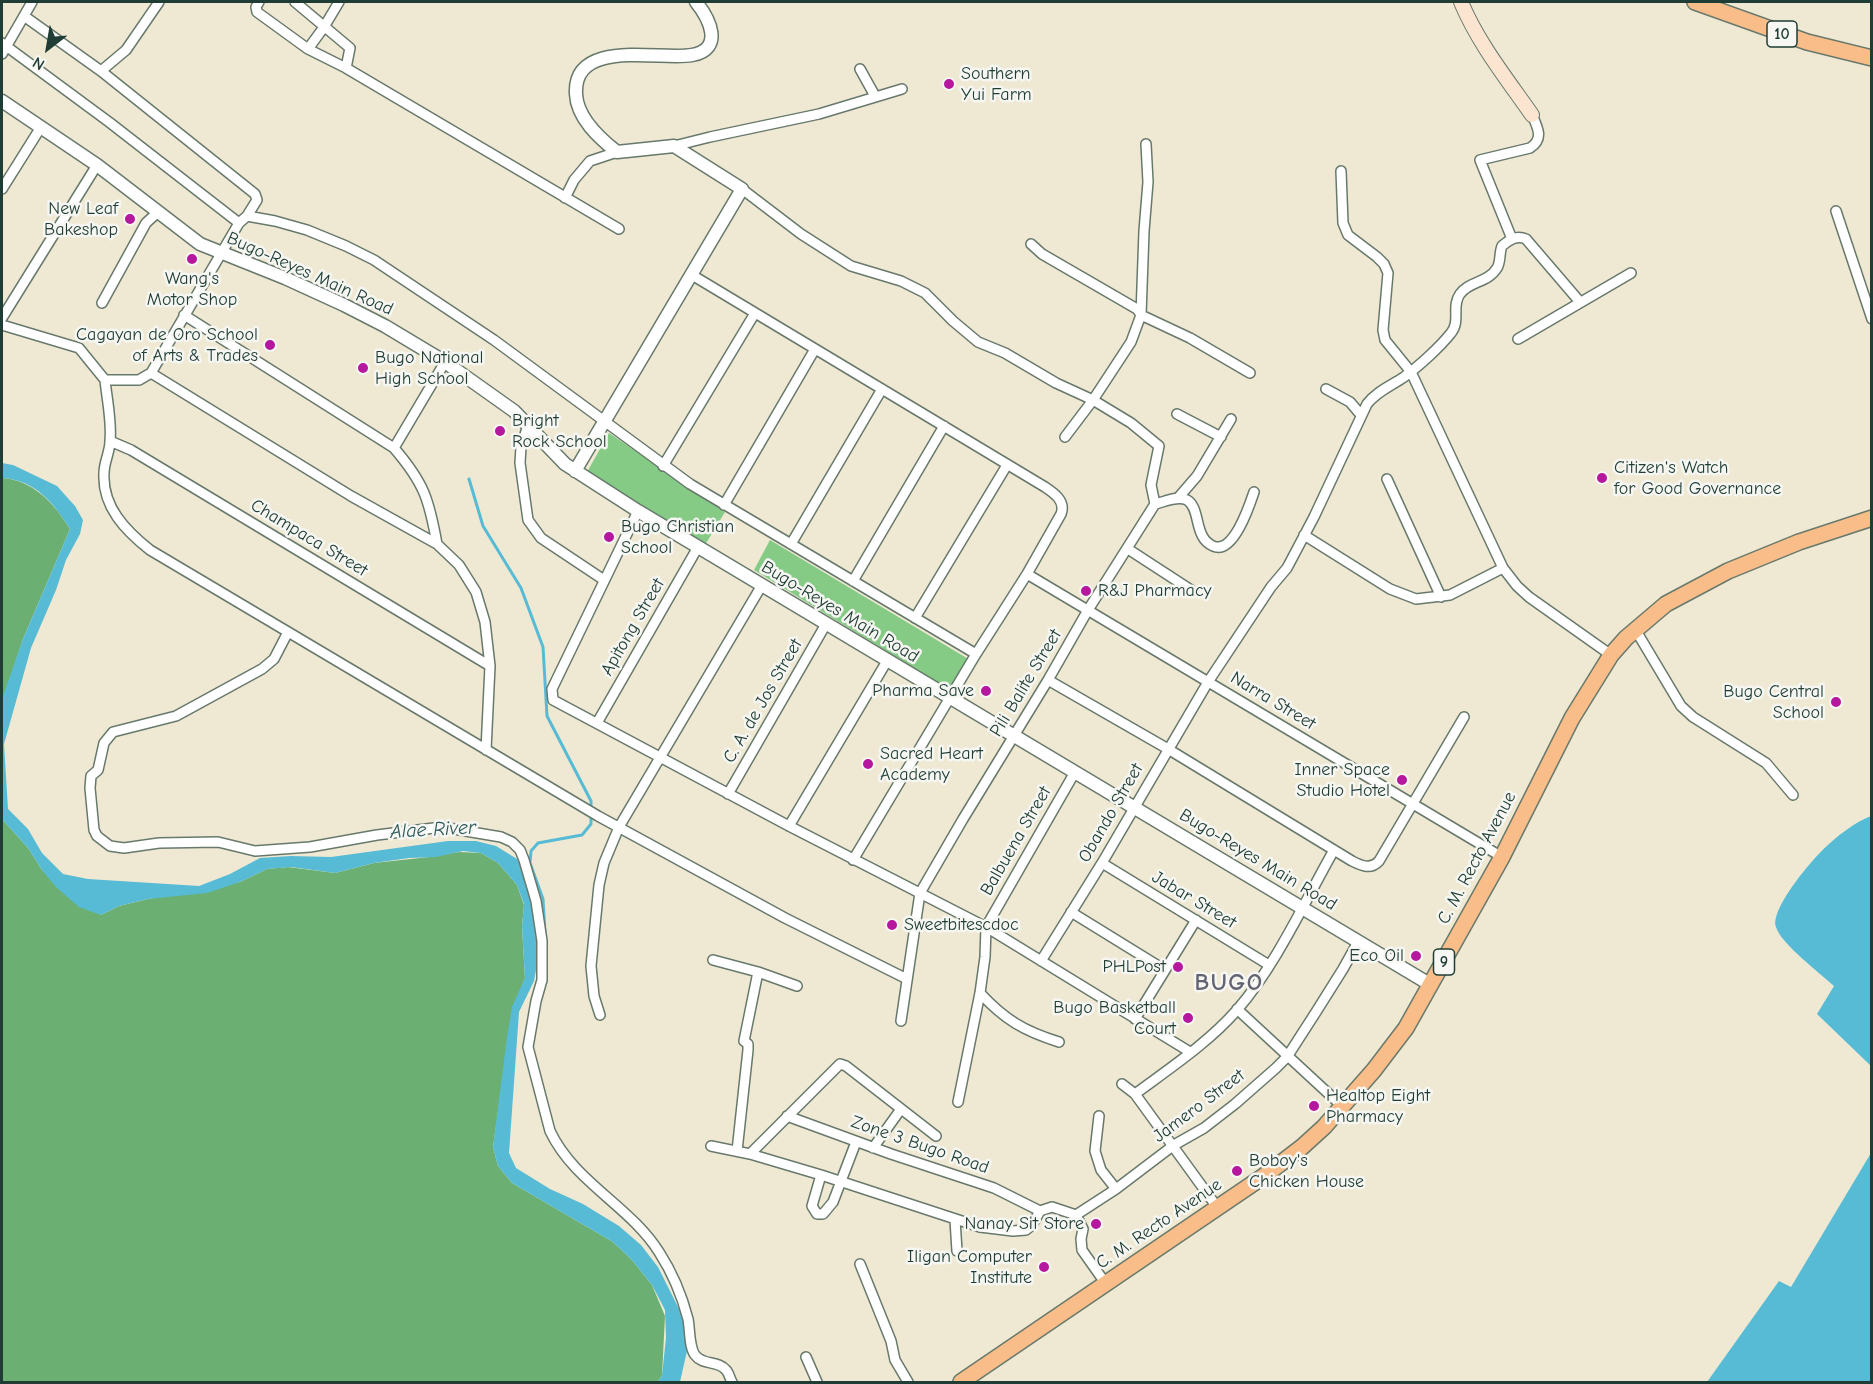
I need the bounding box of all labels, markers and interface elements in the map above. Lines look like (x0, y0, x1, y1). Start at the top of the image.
north arrow (18, 18, 78, 78)
road number: 10 (1767, 21, 1797, 47)
text: N (30, 53, 48, 74)
place label: Southern Yui Farm (961, 63, 1032, 106)
marker: Southern Yui Farm (942, 77, 956, 91)
place label: New Leaf Bakeshop (44, 198, 118, 240)
marker: New Leaf Bakeshop (123, 212, 137, 226)
street label: Bugo-Reyes Main Road (223, 228, 397, 320)
marker: Wang's Motor Shop (185, 252, 199, 266)
place label: Wang's Motor Shop (147, 268, 237, 310)
place label: Cagayan de Oro School of Arts & Trades (76, 324, 258, 366)
marker: Cagayan de Oro School of Arts & Trades (263, 338, 277, 352)
place label: Bugo National High School (375, 347, 484, 389)
marker: Bugo National High School (356, 361, 370, 375)
place label: Bright Rock School (512, 410, 607, 452)
marker: Bright Rock School (493, 424, 507, 438)
place label: Citizen's Watch for Good Governance (1614, 457, 1781, 500)
marker: Citizen's Watch for Good Governance (1595, 471, 1609, 485)
street label: Champaca Street (247, 495, 371, 581)
place label: Bugo Christian School (621, 516, 734, 558)
marker: Bugo Christian School (602, 530, 616, 544)
street label: Bugo-Reyes Main Road (757, 556, 923, 668)
street label: Apitong Street (596, 574, 670, 680)
place label: R&J Pharmacy (1098, 580, 1212, 602)
marker: R&J Pharmacy (1079, 584, 1093, 598)
street label: Pili Balite Street (985, 625, 1067, 741)
street label: C. A. de Jos Street (719, 635, 807, 767)
street label: Narra Street (1227, 667, 1319, 735)
place label: Pharma Save (872, 680, 974, 702)
place label: Bugo Central School (1723, 681, 1824, 724)
marker: Pharma Save (979, 684, 993, 698)
marker: Bugo Central School (1829, 695, 1843, 709)
place label: Sacred Heart Academy (880, 743, 983, 786)
marker: Sacred Heart Academy (861, 757, 875, 771)
place label: Inner Space Studio Hotel (1294, 759, 1390, 802)
street label: Obando Street (1074, 760, 1148, 866)
marker: Inner Space Studio Hotel (1395, 773, 1409, 787)
street label: Balbuena Street (976, 783, 1056, 899)
street label: C. M. Recto Avenue (1433, 788, 1521, 928)
street label: Bugo-Reyes Main Road (1175, 804, 1341, 916)
water label: Alae River (390, 816, 476, 844)
street label: Jabar Street (1148, 866, 1240, 934)
place label: Sweetbitescdoc (904, 914, 1019, 936)
marker: Sweetbitescdoc (885, 918, 899, 932)
place label: Eco Oil (1349, 945, 1404, 967)
marker: Eco Oil (1409, 949, 1423, 963)
road number: 9 (1434, 949, 1454, 975)
place label: PHLPost (1103, 956, 1166, 978)
marker: PHLPost (1171, 960, 1185, 974)
district label: BUGO (1195, 969, 1263, 997)
place label: Bugo Basketball Court (1053, 997, 1176, 1040)
marker: Bugo Basketball Court (1181, 1011, 1195, 1025)
street label: Jamero Street (1149, 1065, 1249, 1147)
place label: Healtop Eight Pharmacy (1326, 1085, 1430, 1128)
marker: Healtop Eight Pharmacy (1307, 1099, 1321, 1113)
street label: Zone 3 Bugo Road (848, 1111, 992, 1179)
place label: Boboy's Chicken House (1249, 1150, 1364, 1192)
marker: Boboy's Chicken House (1230, 1164, 1244, 1178)
street label: C. M. Recto Avenue (1092, 1174, 1226, 1274)
place label: Nanay Sit Store (964, 1213, 1084, 1235)
marker: Nanay Sit Store (1089, 1217, 1103, 1231)
place label: Iligan Computer Institute (907, 1246, 1032, 1288)
marker: Iligan Computer Institute (1037, 1260, 1051, 1274)

